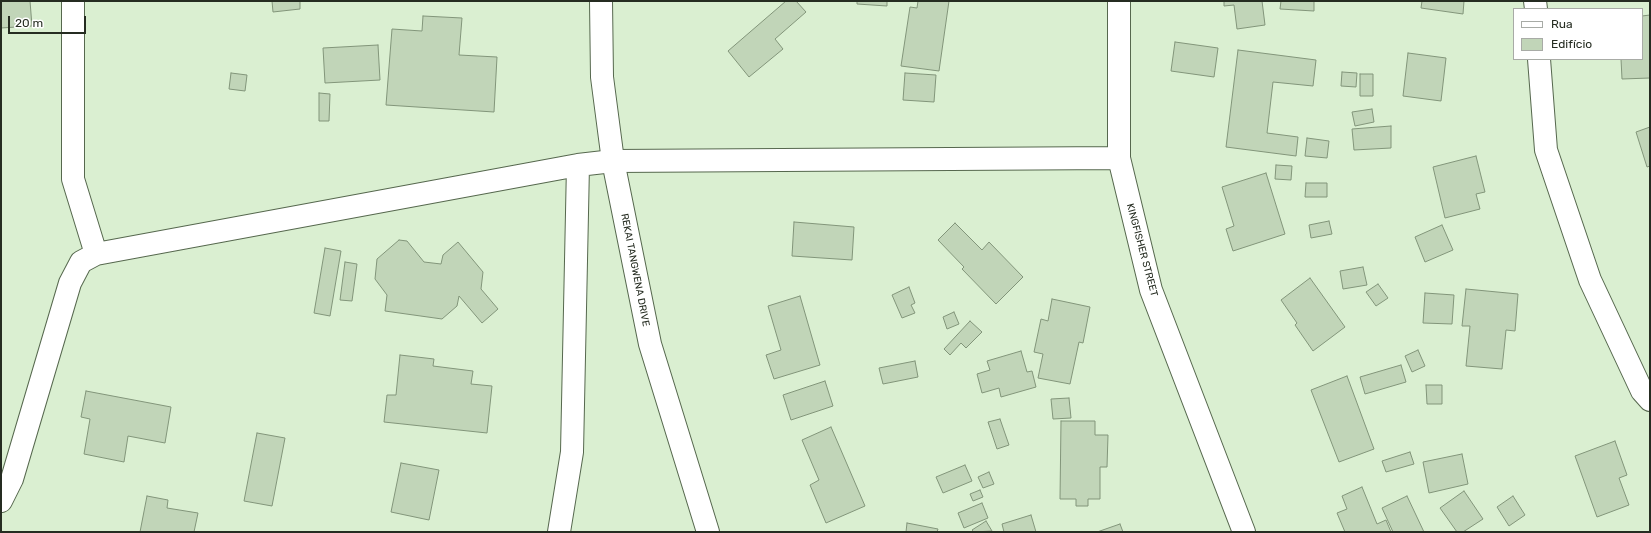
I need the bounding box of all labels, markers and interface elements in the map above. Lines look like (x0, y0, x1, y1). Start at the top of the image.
scale bar (10, 8, 88, 34)
legend (1513, 8, 1643, 60)
text: 20 m (15, 16, 43, 30)
text: Rua (1551, 17, 1573, 31)
text: Edifício (1551, 37, 1592, 51)
street label: KINGFISHER STREET (1124, 202, 1160, 298)
street label: REKAI TANGWENA DRIVE (618, 212, 652, 328)

